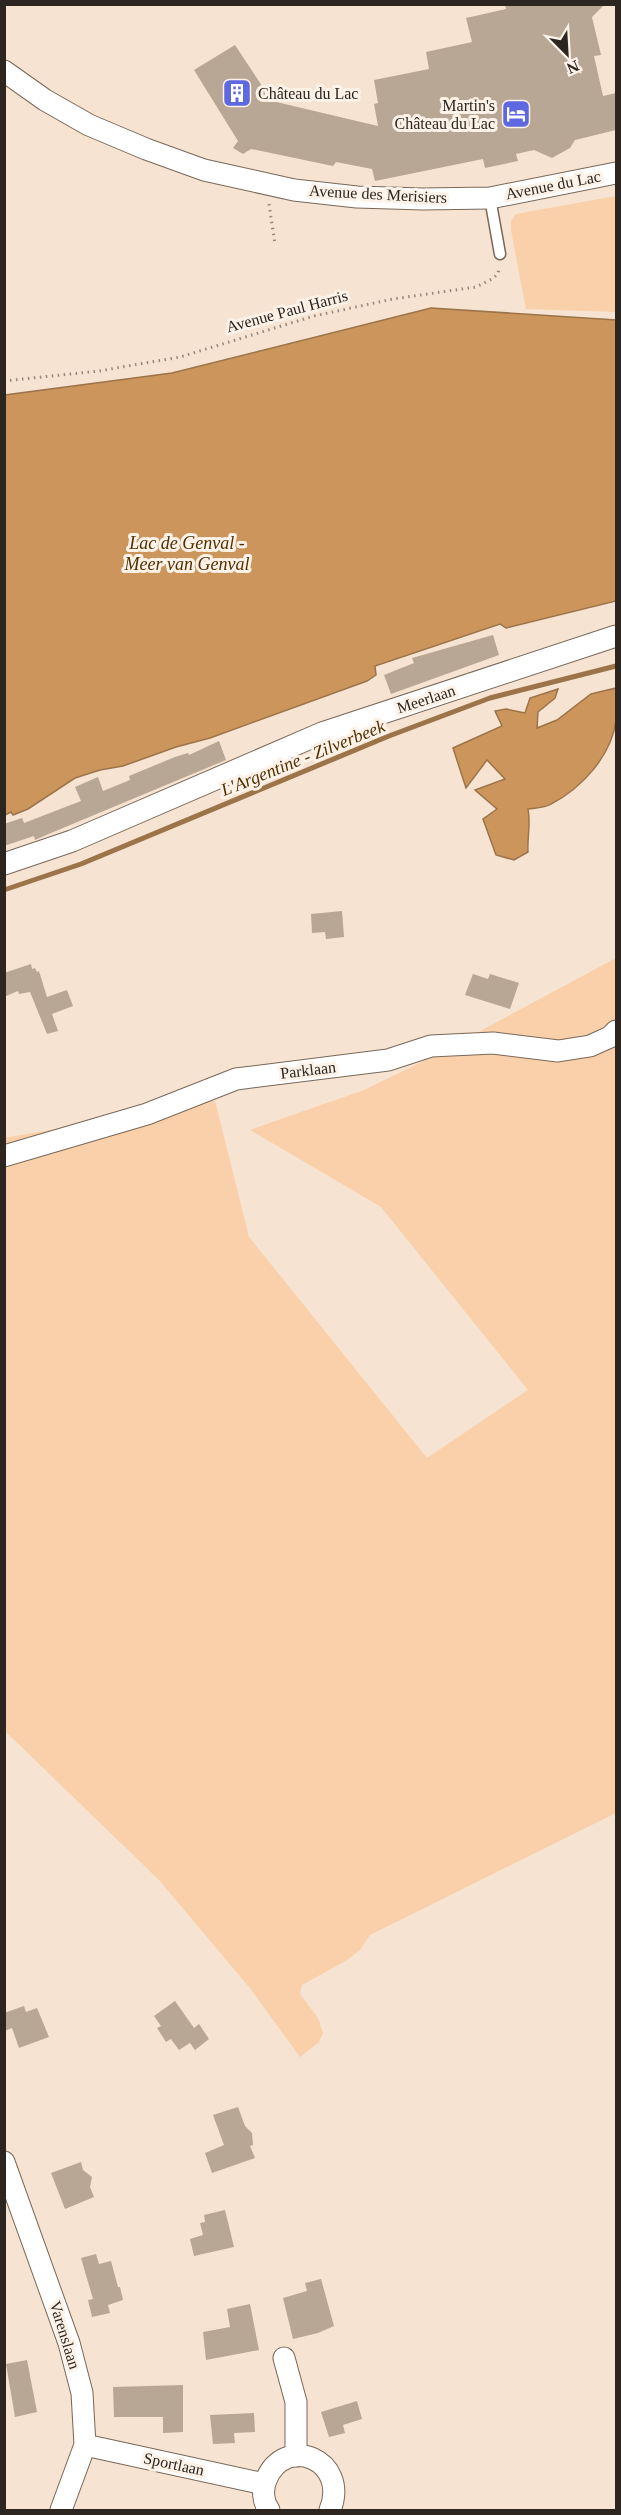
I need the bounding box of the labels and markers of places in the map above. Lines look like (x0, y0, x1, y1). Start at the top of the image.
building icon: Château du Lac (221, 77, 253, 109)
place label: Château du Lac (258, 85, 358, 102)
place label: Martin's Château du Lac (395, 97, 495, 132)
hotel icon: Martin's Château du Lac (500, 98, 532, 130)

